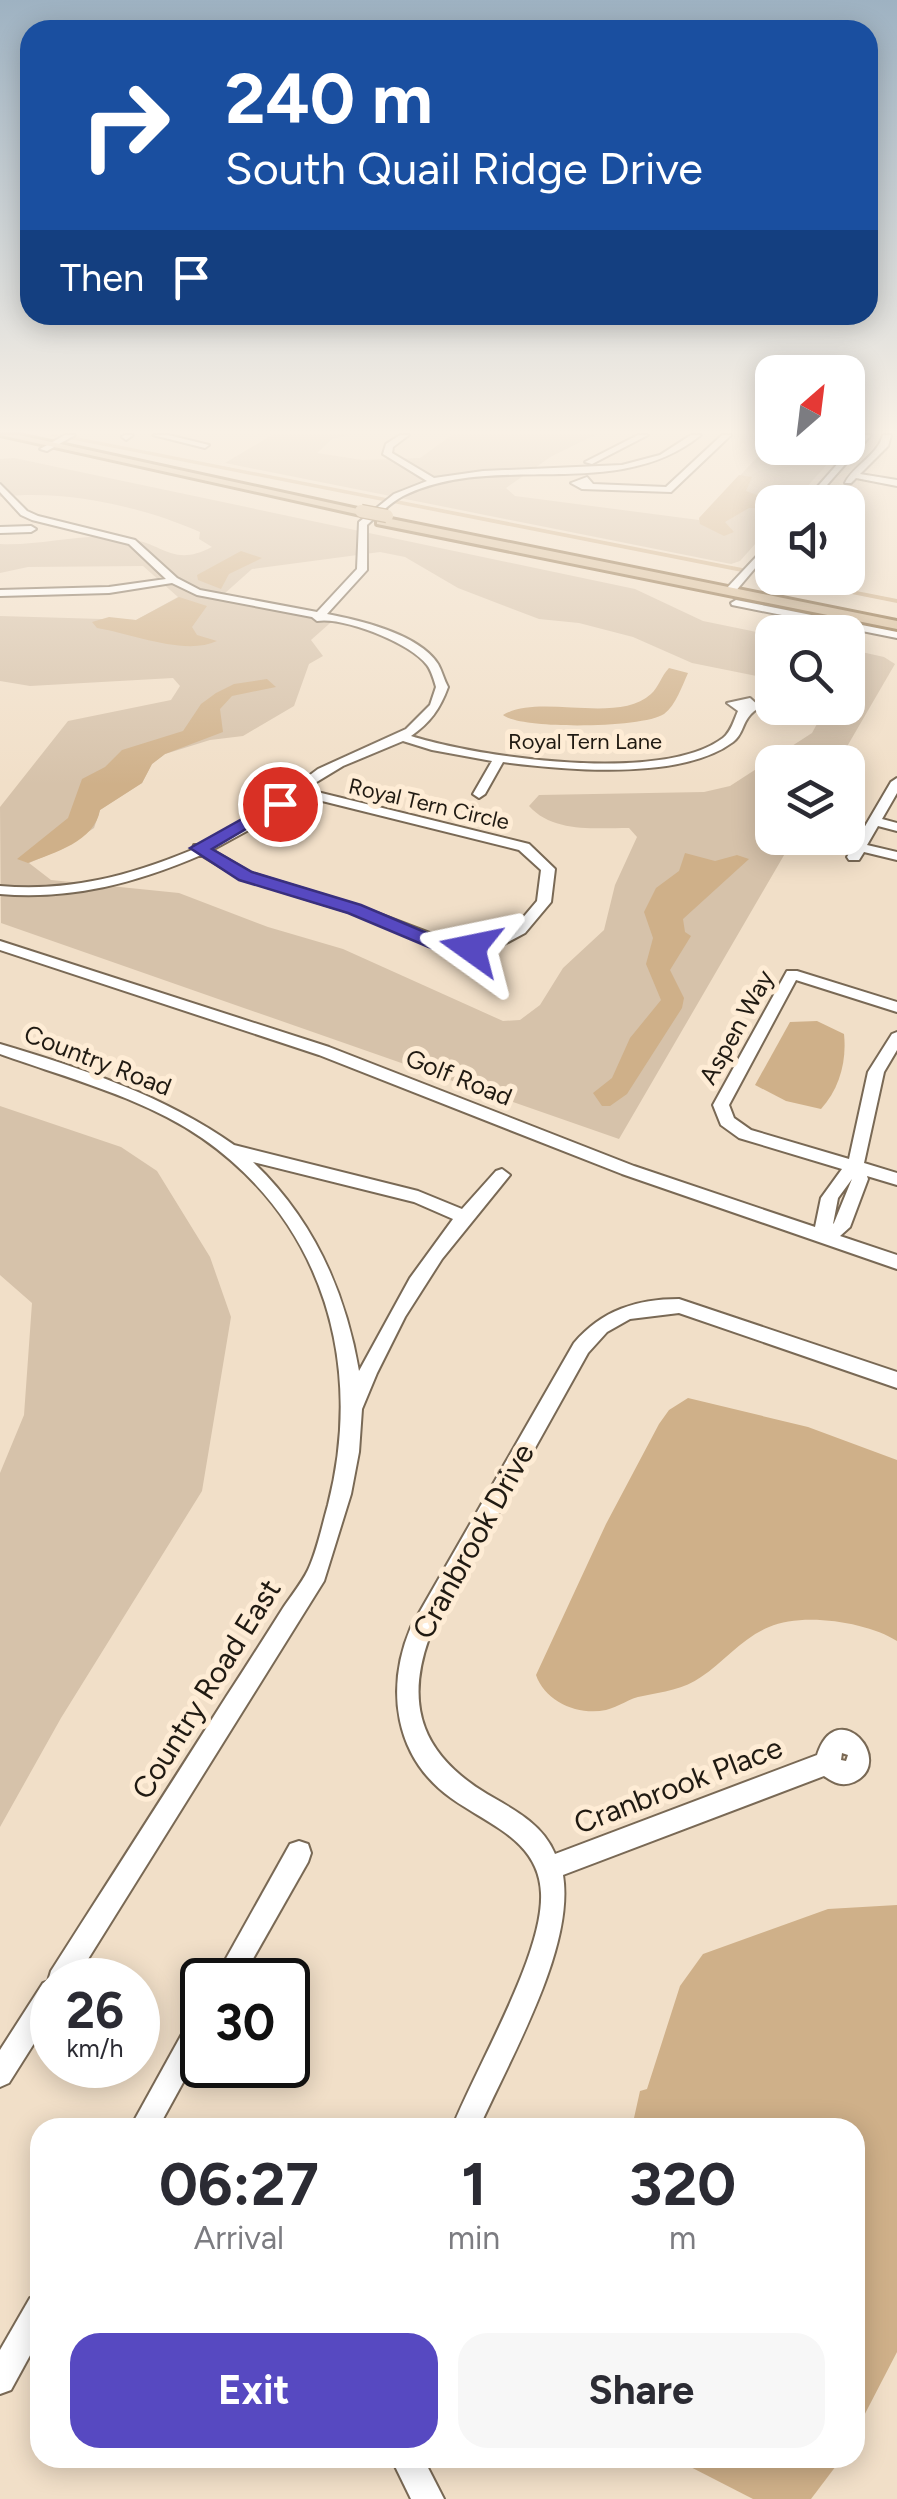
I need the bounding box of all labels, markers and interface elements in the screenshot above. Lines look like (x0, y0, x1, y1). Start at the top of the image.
text: 240 m (225, 56, 433, 141)
icon: right (60, 60, 190, 190)
text: South Quail Ridge Drive (225, 141, 703, 195)
icon: arrive (164, 250, 219, 305)
text: Then (60, 255, 144, 301)
north arrow (755, 355, 865, 465)
map controls (755, 355, 865, 855)
button: sound (755, 485, 865, 595)
button: search (755, 615, 865, 725)
street label: Royal Tern Lane (508, 728, 662, 755)
button: layers (755, 745, 865, 855)
pin (238, 762, 323, 847)
street label: Royal Tern Circle (346, 772, 512, 836)
icon: arrive (253, 777, 308, 832)
position arrow (419, 896, 523, 1000)
street label: Aspen Way (692, 965, 780, 1089)
street label: Country Road (20, 1018, 176, 1102)
street label: Golf Road (401, 1042, 517, 1112)
street label: Cranbrook Drive (404, 1437, 542, 1645)
street label: Country Road East (124, 1572, 288, 1806)
street label: Cranbrook Place (569, 1728, 787, 1842)
speed limit sign: 30 (180, 1958, 310, 2088)
text: 26 (66, 1980, 124, 2041)
text: km/h (66, 2033, 124, 2063)
text: 06:27 (159, 2148, 319, 2220)
text: 1 (461, 2148, 487, 2220)
text: 320 (629, 2148, 736, 2220)
text: Arrival (194, 2219, 284, 2257)
text: min (448, 2219, 500, 2257)
text: m (669, 2219, 696, 2257)
button: Exit (70, 2333, 438, 2448)
button: Share (458, 2333, 825, 2448)

